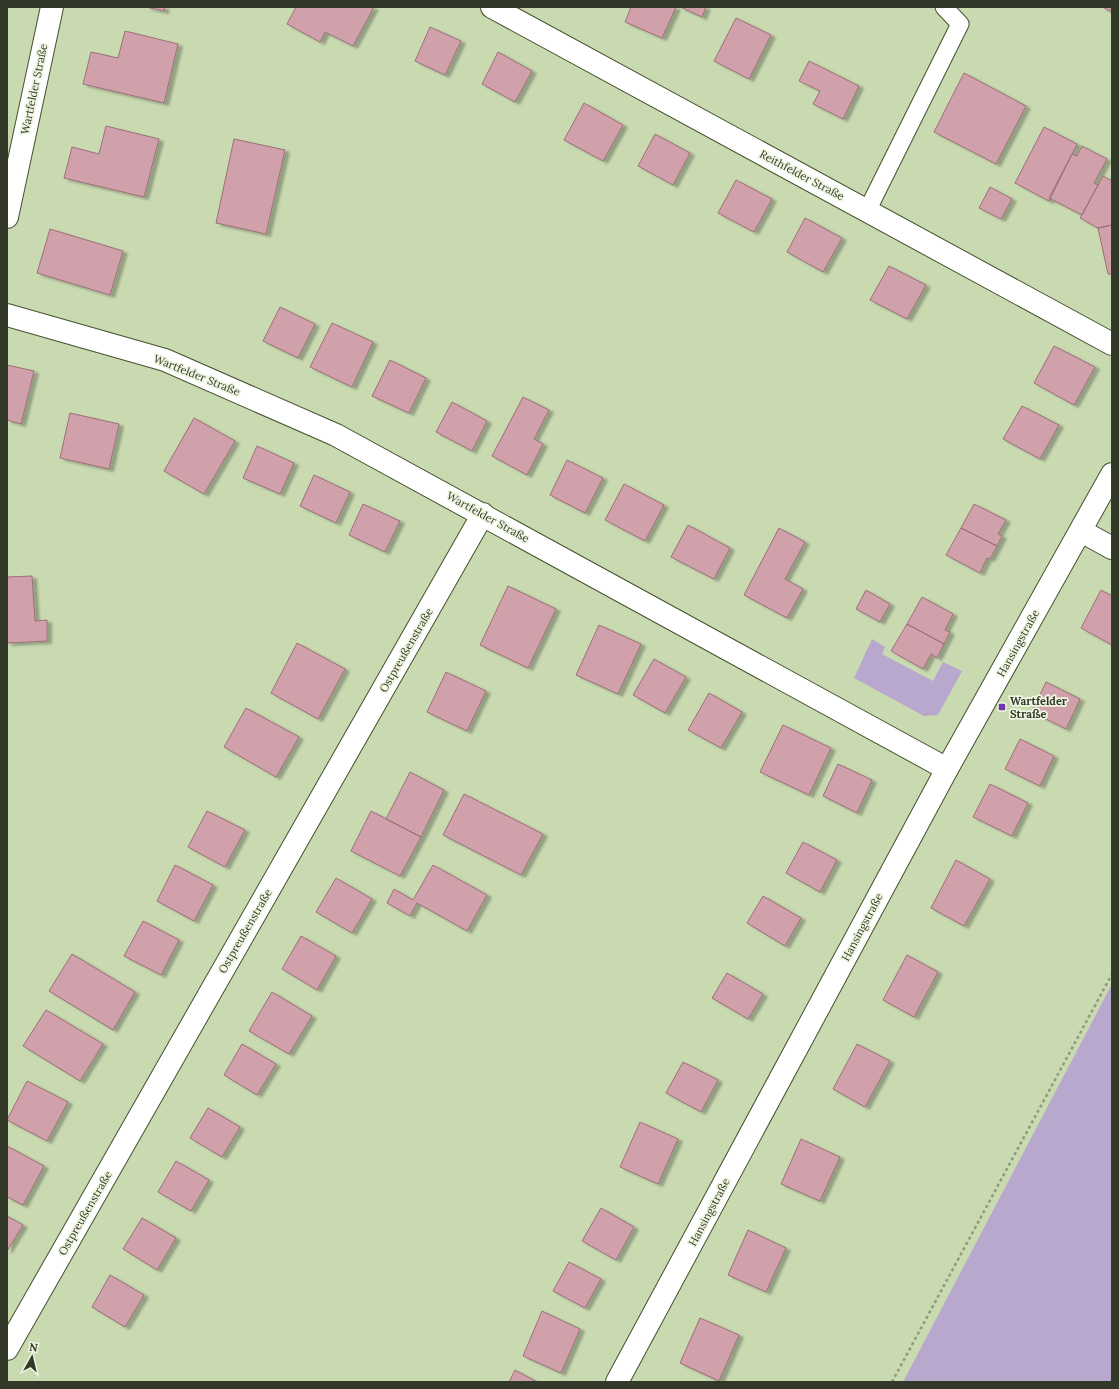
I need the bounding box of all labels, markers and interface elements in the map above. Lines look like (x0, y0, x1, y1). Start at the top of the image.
street label: Wartfelder Straße (18, 42, 50, 136)
street label: Reithfelder Straße (757, 147, 847, 203)
street label: Wartfelder Straße (152, 351, 242, 399)
street label: Wartfelder Straße (444, 488, 532, 546)
street label: Ostpreußenstraße (376, 605, 436, 695)
street label: Hansingstraße (994, 607, 1042, 679)
place label: Wartfelder Straße (1010, 694, 1068, 721)
marker: Wartfelder Straße (997, 702, 1007, 712)
street label: Ostpreußenstraße (215, 886, 275, 976)
street label: Hansingstraße (838, 891, 886, 963)
street label: Ostpreußenstraße (55, 1168, 115, 1258)
street label: Hansingstraße (685, 1176, 733, 1248)
north arrow (12, 1337, 52, 1377)
text: N (28, 1340, 39, 1355)

